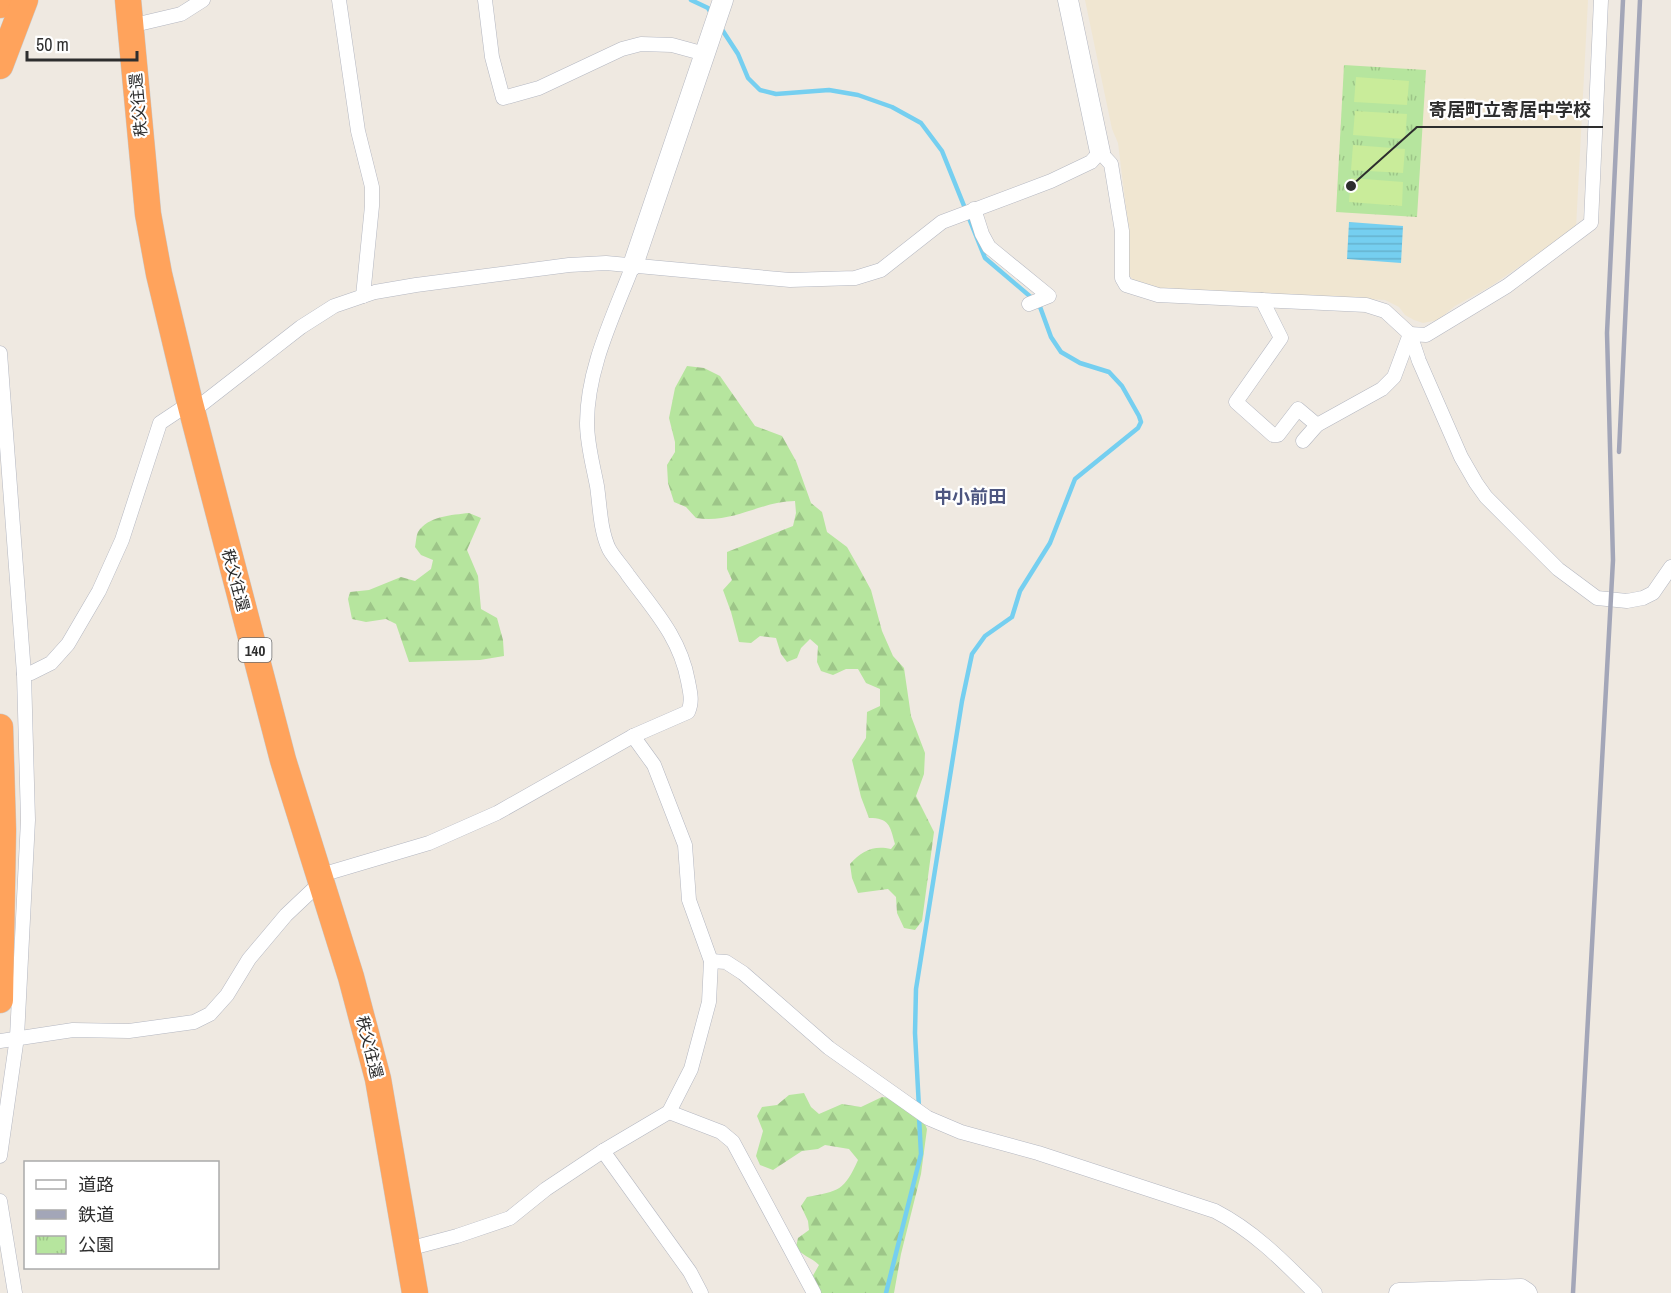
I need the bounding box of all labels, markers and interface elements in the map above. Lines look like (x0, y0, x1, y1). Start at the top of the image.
scale bar (27, 24, 136, 62)
text: 50 m (36, 32, 69, 57)
street label: 秩父往還 (124, 72, 152, 138)
callout: 寄居町立寄居中学校 (1417, 91, 1603, 127)
text: 寄居町立寄居中学校 (1429, 97, 1591, 122)
district label: 中小前田 (934, 484, 1006, 509)
street label: 秩父往還 (217, 546, 255, 614)
road number: 140 (238, 638, 272, 662)
street label: 秩父往還 (352, 1013, 388, 1081)
legend (24, 1161, 219, 1269)
text: 道路 (78, 1172, 114, 1197)
text: 鉄道 (78, 1202, 114, 1227)
text: 公園 (78, 1232, 114, 1257)

